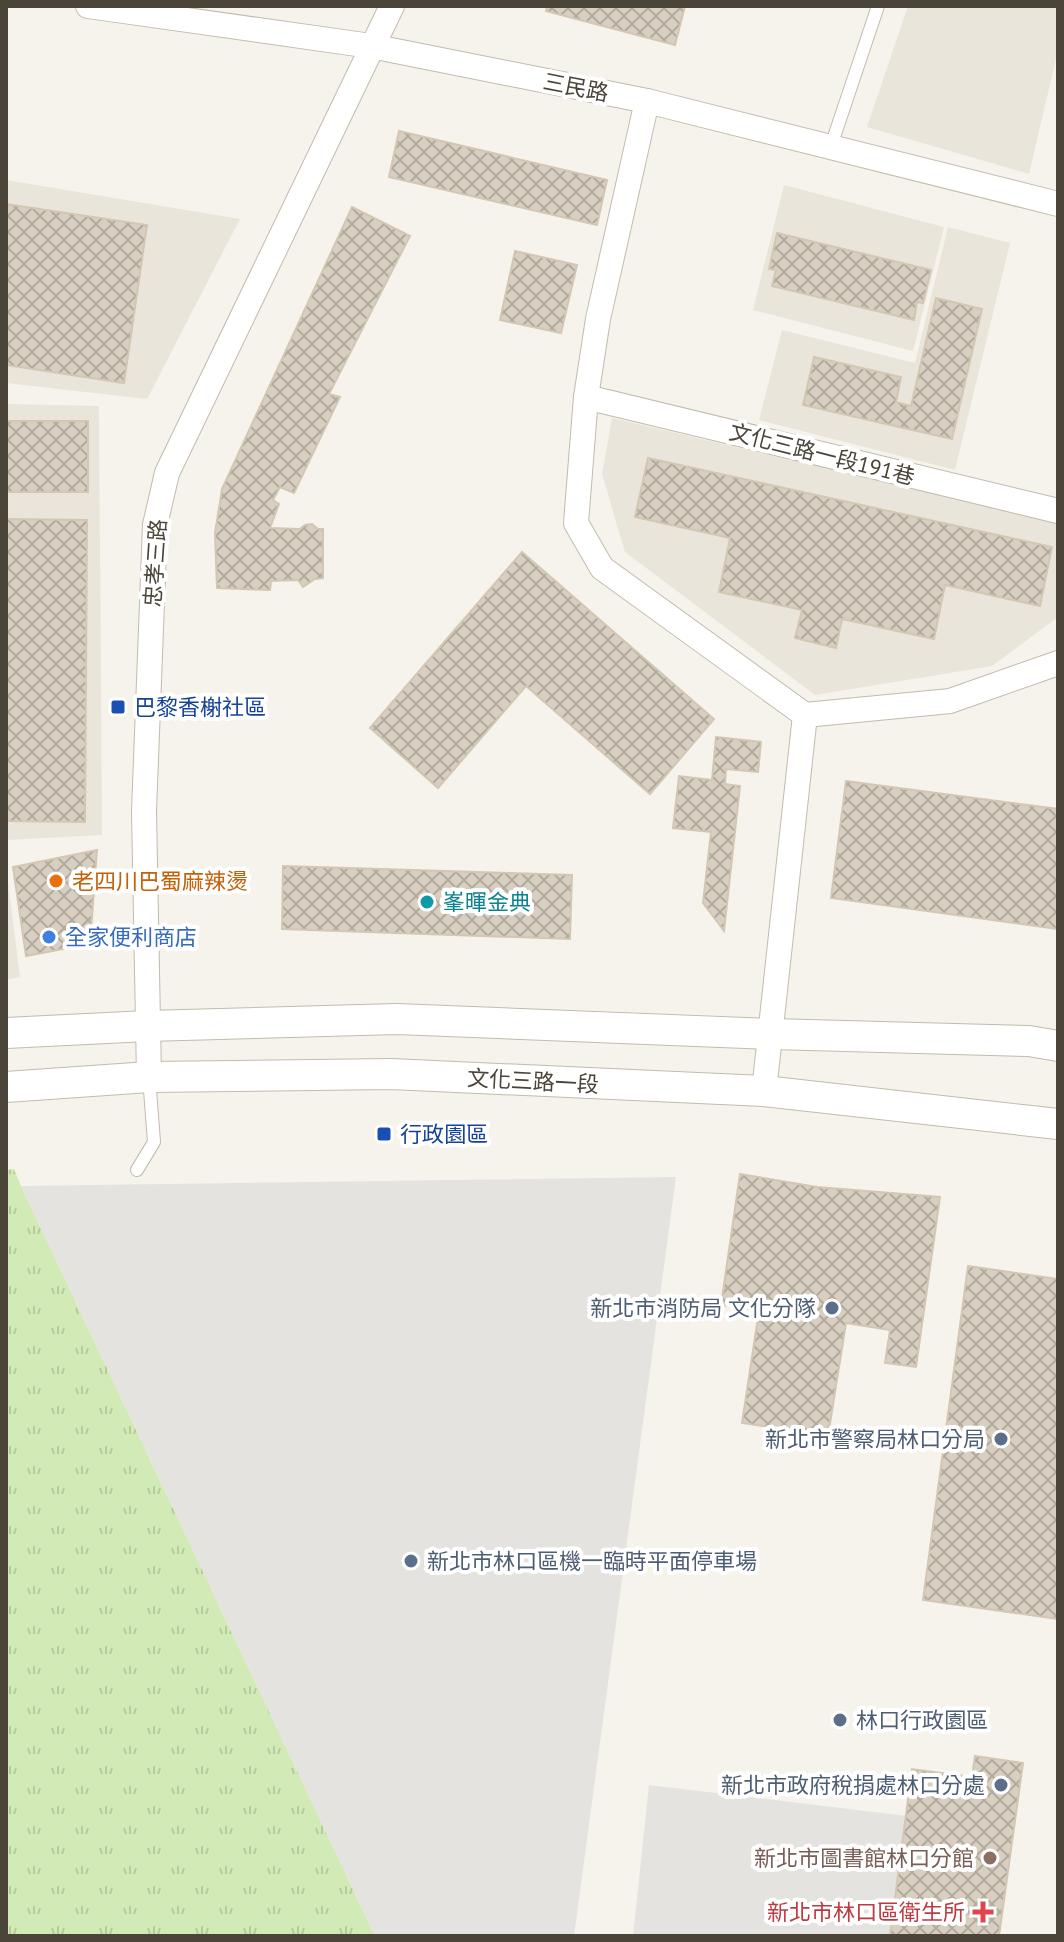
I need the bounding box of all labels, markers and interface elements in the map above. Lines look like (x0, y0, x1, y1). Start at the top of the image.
street label: 三民路 (541, 67, 611, 107)
street label: 文化三路一段191巷 (726, 417, 918, 491)
street label: 忠孝三路 (138, 518, 172, 608)
place label: 巴黎香榭社區 (134, 693, 266, 721)
marker: 巴黎香榭社區 (109, 698, 127, 716)
place label: 老四川巴蜀麻辣燙 (72, 867, 248, 895)
marker: 老四川巴蜀麻辣燙 (47, 872, 65, 890)
place label: 峯暉金典 (443, 888, 531, 916)
marker: 峯暉金典 (418, 893, 436, 911)
place label: 全家便利商店 (65, 923, 197, 951)
marker: 全家便利商店 (40, 928, 58, 946)
street label: 文化三路一段 (466, 1064, 600, 1098)
place label: 行政園區 (400, 1120, 488, 1148)
marker: 行政園區 (375, 1125, 393, 1143)
place label: 新北市消防局 文化分隊 (590, 1294, 816, 1322)
marker: 新北市消防局 文化分隊 (823, 1299, 841, 1317)
place label: 新北市警察局林口分局 (765, 1425, 985, 1453)
marker: 新北市警察局林口分局 (992, 1430, 1010, 1448)
place label: 新北市林口區機一臨時平面停車場 (427, 1547, 757, 1575)
marker: 新北市林口區機一臨時平面停車場 (402, 1552, 420, 1570)
place label: 林口行政園區 (856, 1706, 988, 1734)
marker: 林口行政園區 (831, 1711, 849, 1729)
place label: 新北市政府稅捐處林口分處 (721, 1771, 985, 1799)
marker: 新北市政府稅捐處林口分處 (992, 1776, 1010, 1794)
place label: 新北市圖書館林口分館 (754, 1844, 974, 1872)
marker: 新北市圖書館林口分館 (981, 1849, 999, 1867)
place label: 新北市林口區衛生所 (767, 1898, 965, 1926)
marker: 新北市林口區衛生所 (972, 1901, 994, 1923)

